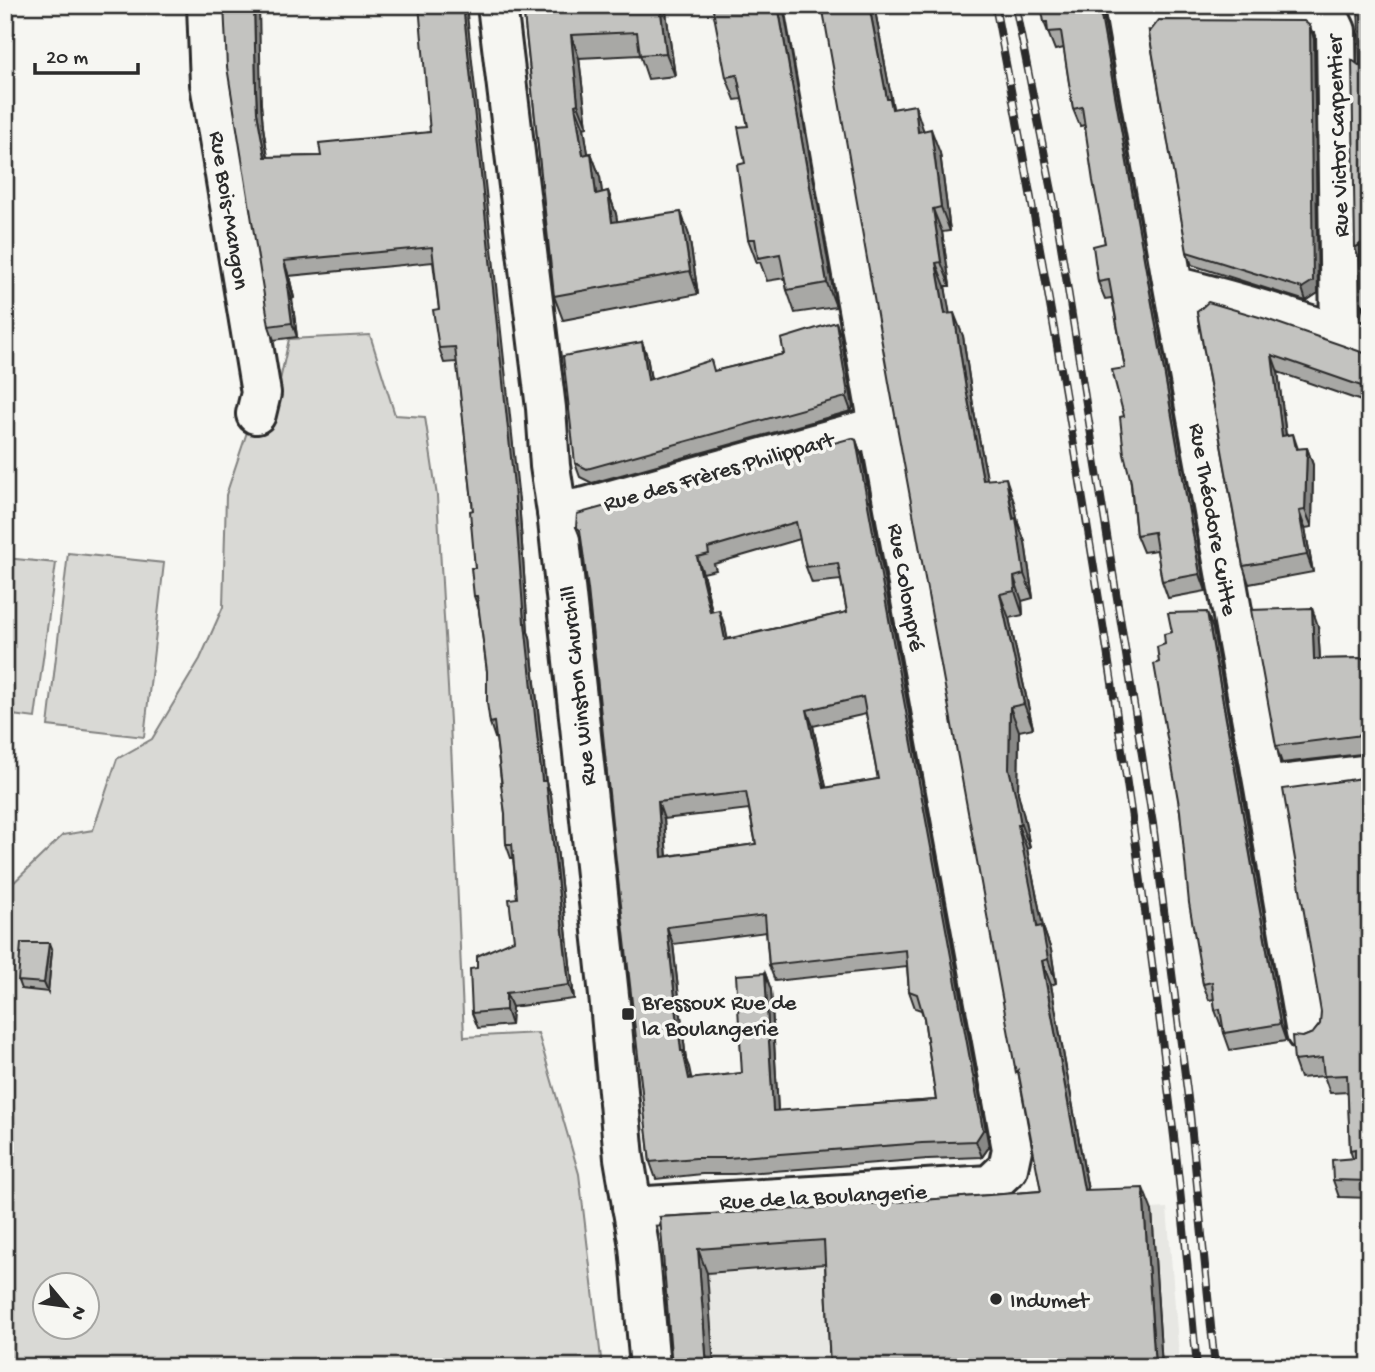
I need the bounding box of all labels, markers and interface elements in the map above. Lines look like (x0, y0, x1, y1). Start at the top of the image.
scale bar (35, 32, 138, 76)
street label: Rue Victor Carpentier (1322, 32, 1357, 238)
text: 20 m (46, 47, 88, 72)
street label: Rue Bois-Mangon (202, 129, 253, 292)
street label: Rue Théodore Cuitte (1181, 421, 1242, 619)
street label: Rue des Frères Philippart (601, 427, 839, 519)
street label: Rue Colompré (880, 522, 929, 655)
street label: Rue Winston Churchill (556, 584, 603, 787)
place label: Bressoux Rue de la Boulangerie (641, 991, 798, 1044)
marker: Bressoux Rue de la Boulangerie (620, 1006, 636, 1022)
street label: Rue de la Boulangerie (719, 1180, 929, 1217)
north arrow (32, 1270, 102, 1340)
place label: Indumet (1010, 1289, 1090, 1316)
marker: Indumet (988, 1291, 1004, 1307)
text: N (65, 1302, 91, 1324)

